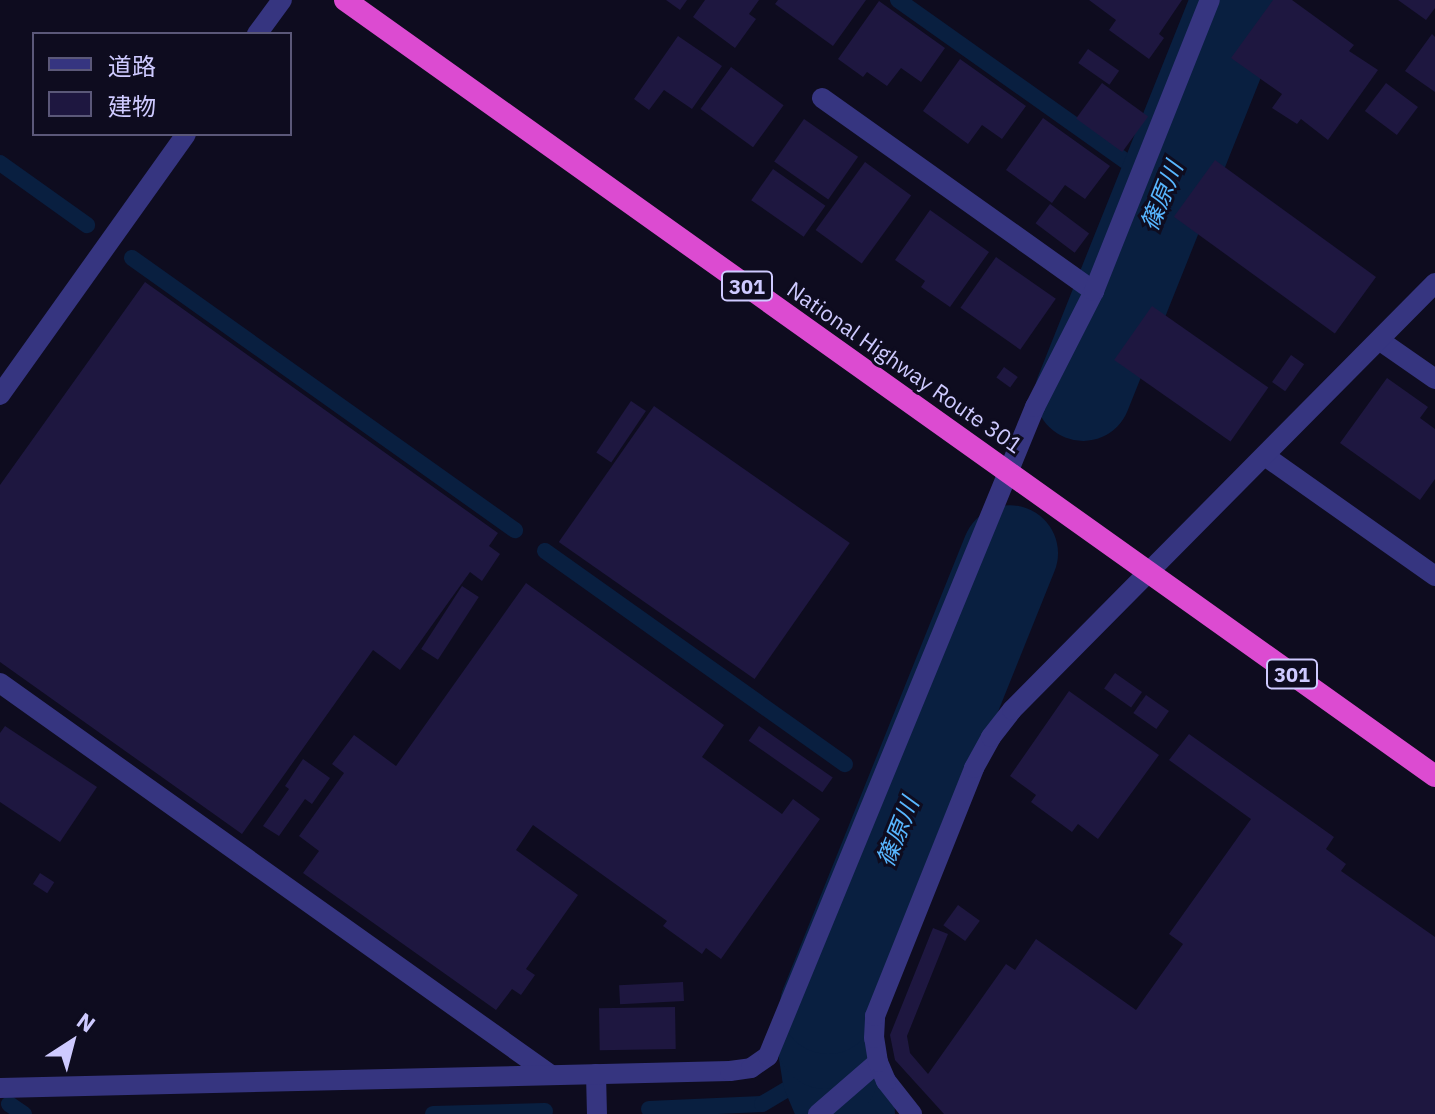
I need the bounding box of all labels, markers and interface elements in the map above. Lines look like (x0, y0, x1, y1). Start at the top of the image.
legend (32, 32, 292, 136)
text: 道路 (108, 50, 156, 82)
text: 建物 (108, 90, 156, 122)
water label: 篠原川 (1135, 157, 1189, 235)
road number: 301 (721, 270, 773, 302)
street label: National Highway Route 301 (782, 276, 1028, 458)
road number: 301 (1266, 658, 1318, 690)
water label: 篠原川 (871, 793, 925, 871)
north arrow (32, 1002, 112, 1082)
text: N (71, 1006, 101, 1039)

